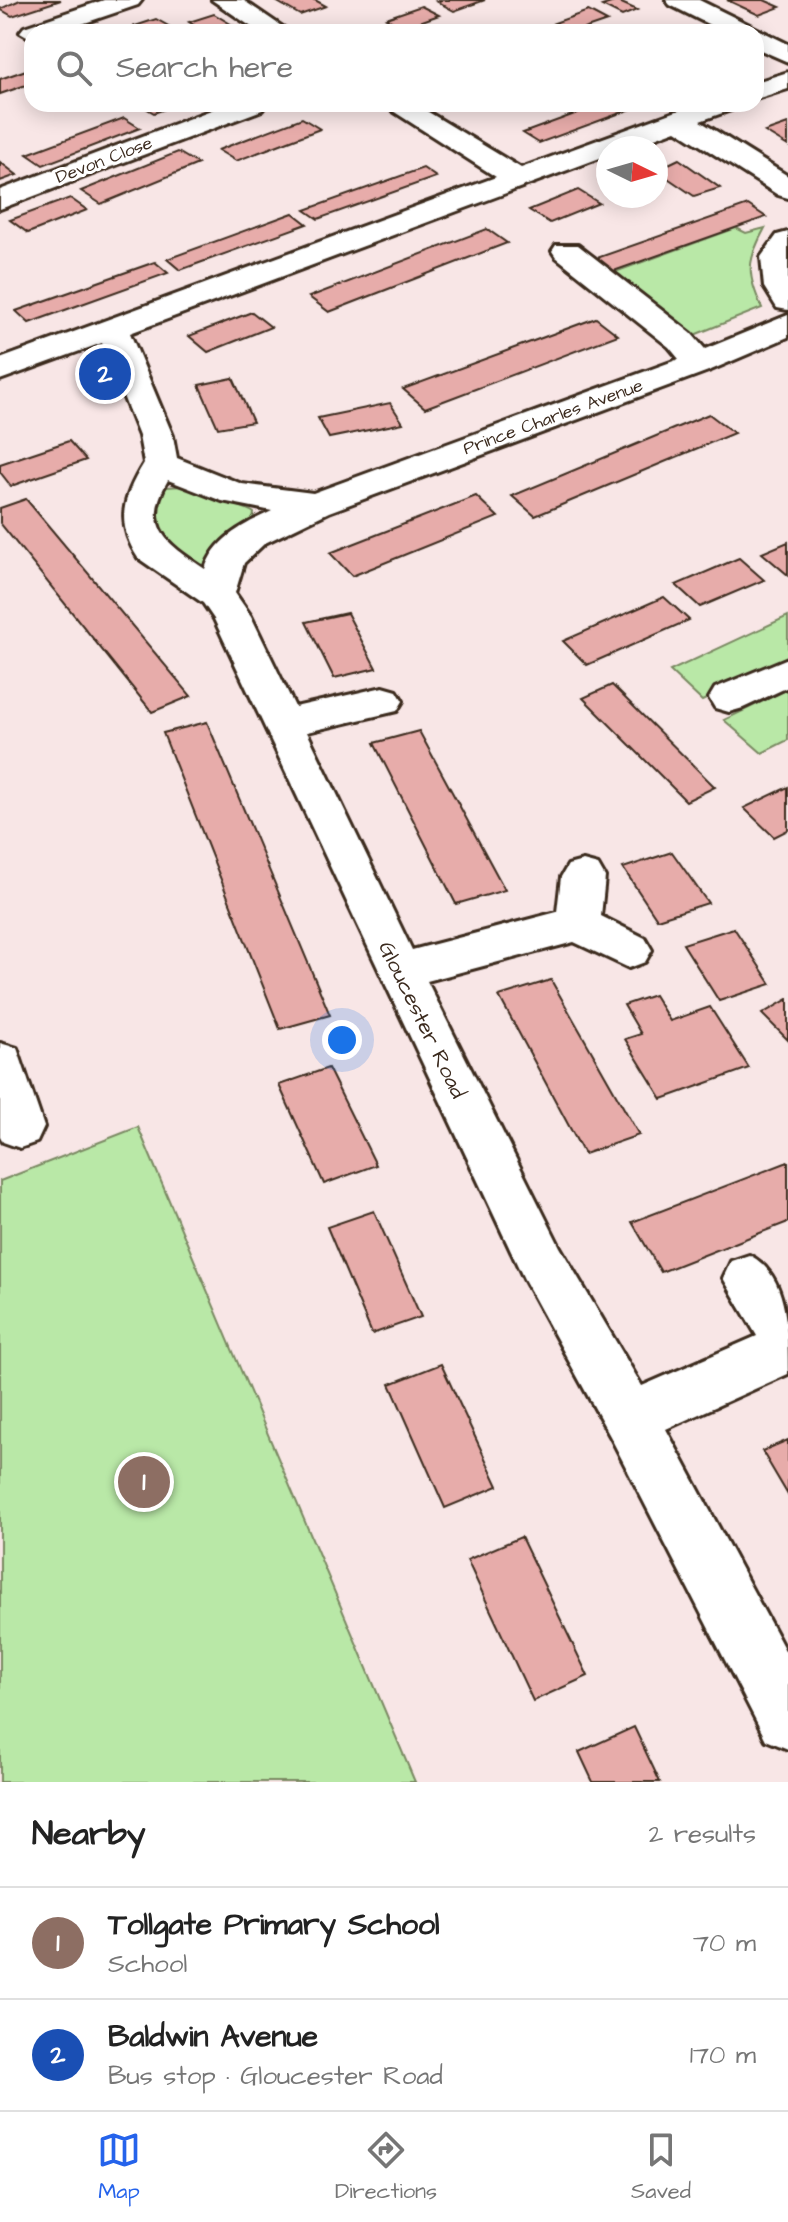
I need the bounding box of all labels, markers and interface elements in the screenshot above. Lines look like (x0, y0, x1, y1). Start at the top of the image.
search box (24, 24, 764, 112)
icon: search (52, 46, 96, 90)
text: Search here (116, 47, 293, 89)
street label: Devon Close (52, 130, 156, 190)
north arrow (596, 136, 668, 208)
pin: 2 (79, 344, 131, 404)
street label: Prince Charles Avenue (460, 373, 647, 461)
street label: Gloucester Road (371, 936, 473, 1104)
your location (322, 1020, 362, 1060)
pin: 1 (118, 1452, 170, 1512)
text: Nearby (32, 1810, 146, 1858)
text: 2 results (648, 1816, 756, 1852)
text: Tollgate Primary School (108, 1904, 440, 1946)
text: 1 (56, 1925, 60, 1961)
text: 70 m (693, 1925, 756, 1961)
text: School (108, 1946, 187, 1982)
text: Baldwin Avenue (108, 2016, 318, 2058)
text: 2 (51, 2037, 65, 2073)
text: 170 m (690, 2037, 756, 2073)
text: Bus stop · Gloucester Road (108, 2058, 443, 2094)
tab: Map (97, 2128, 141, 2207)
tab: Directions (335, 2128, 437, 2207)
tab: Saved (631, 2128, 691, 2207)

